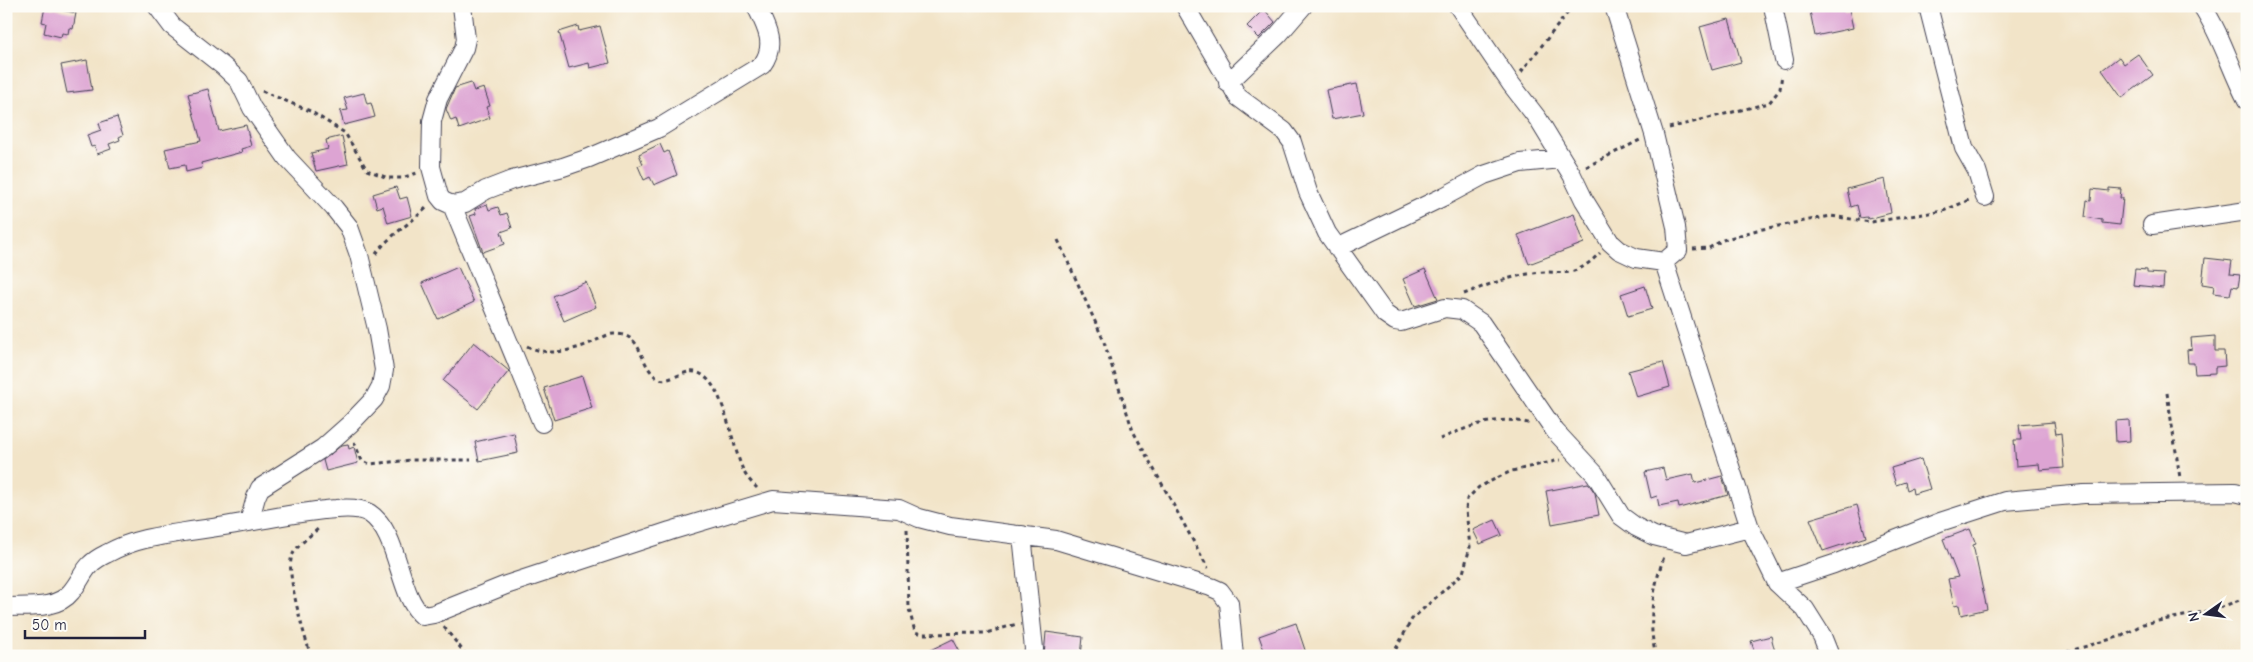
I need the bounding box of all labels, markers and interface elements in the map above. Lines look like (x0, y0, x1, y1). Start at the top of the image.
north arrow (2180, 590, 2230, 640)
scale bar (25, 607, 145, 639)
text: N (2185, 611, 2203, 624)
text: 50 m (32, 616, 67, 634)

